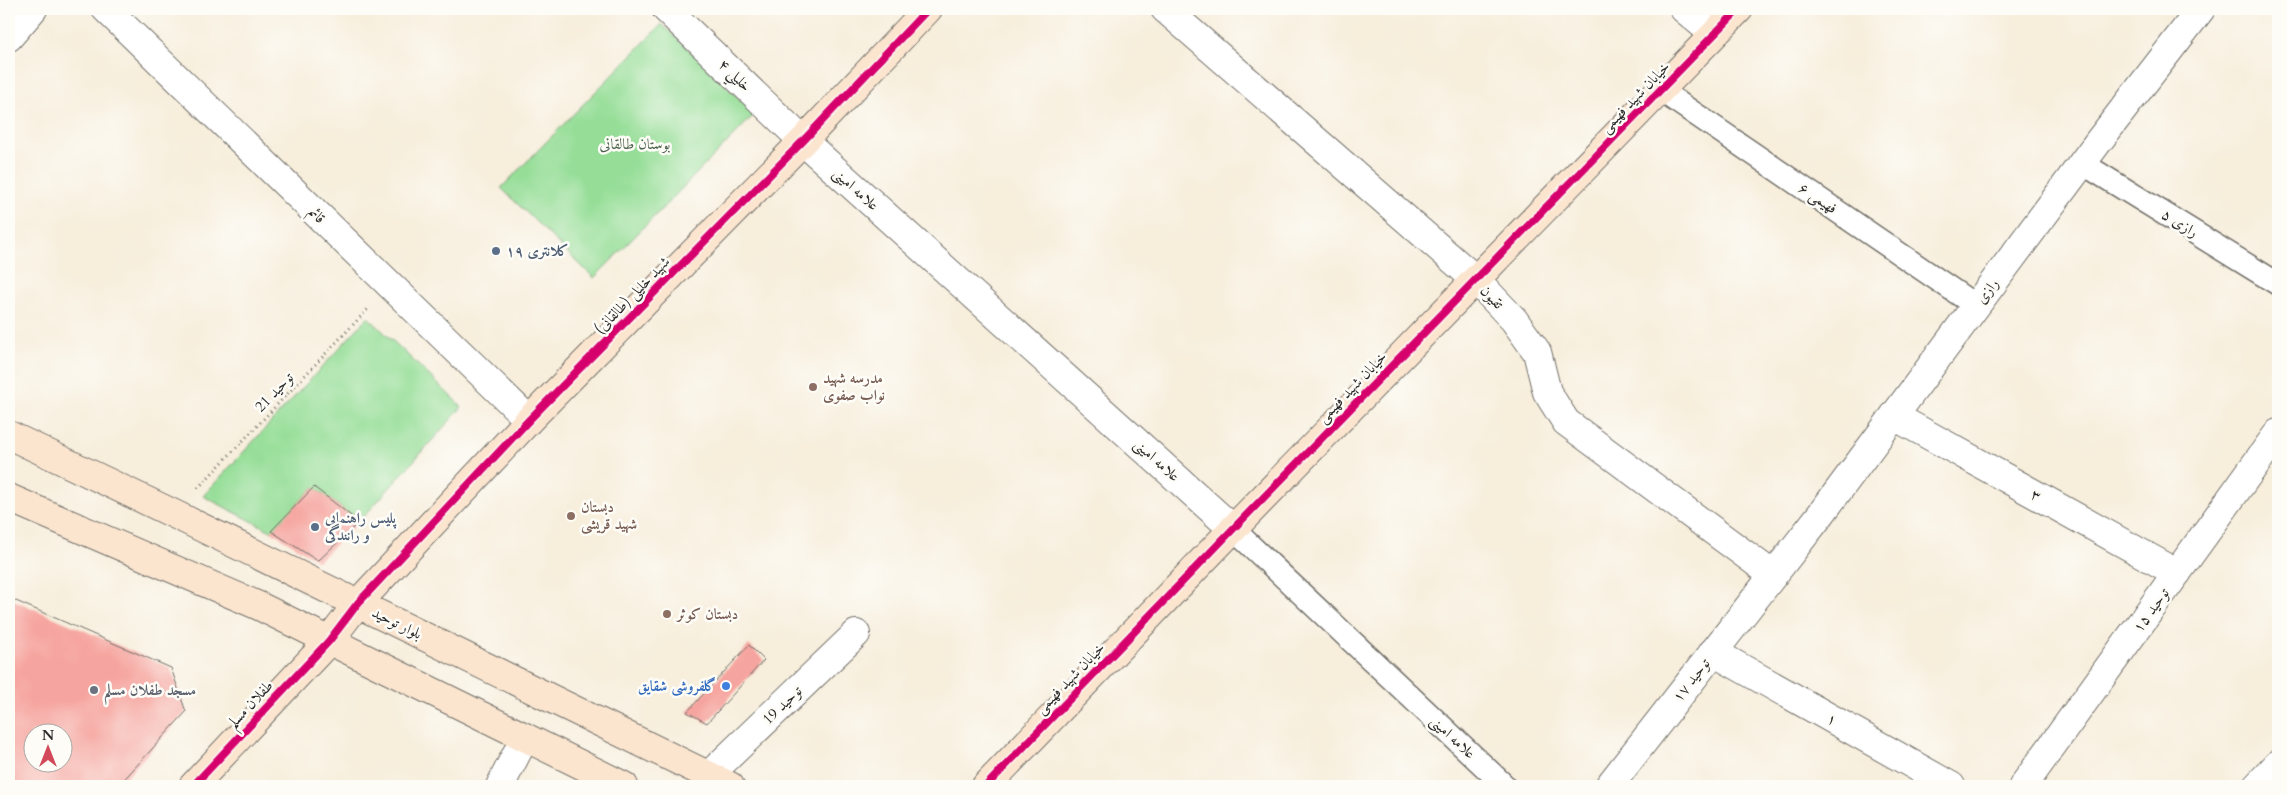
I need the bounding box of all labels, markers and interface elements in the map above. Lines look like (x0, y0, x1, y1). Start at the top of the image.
street label: خليلي ۴ (711, 54, 756, 98)
street label: خیابان شهید فهیمی (1596, 57, 1675, 138)
park label: بوستان طالقانی (600, 134, 671, 154)
street label: علامه امینی (828, 163, 883, 216)
street label: فهیمی ۶ (1794, 178, 1841, 219)
street label: قائم (302, 202, 330, 230)
street label: رازی ۵ (2158, 204, 2202, 242)
place label: کلانتری ۱۹ (506, 241, 569, 261)
marker: کلانتری ۱۹ (490, 245, 502, 257)
street label: شهید خلیلی (طالقانی) (590, 252, 675, 339)
street label: رازی (1971, 274, 2003, 308)
street label: تقیون (1476, 281, 1508, 313)
street label: خیابان شهید فهیمی (1313, 347, 1392, 428)
street label: توحید 21 (250, 368, 298, 416)
place label: مدرسه شهید نواب صفوی (823, 368, 885, 405)
marker: مدرسه شهید نواب صفوی (807, 381, 819, 393)
street label: علامه امینی (1129, 434, 1184, 487)
street label: ۳ (2027, 484, 2045, 506)
place label: دبستان شهید قریشی (581, 497, 637, 535)
place label: پلیس راهنمایی و رانندگی (324, 508, 397, 545)
marker: دبستان شهید قریشی (565, 510, 577, 522)
marker: پلیس راهنمایی و رانندگی (309, 521, 321, 533)
street label: توحید ۱۵ (2128, 584, 2174, 636)
street label: بلوار توحید (369, 602, 425, 644)
place label: دبستان کوثر (675, 604, 738, 624)
marker: دبستان کوثر (661, 608, 673, 620)
street label: خیابان شهید فهیمی (1031, 638, 1110, 719)
street label: توحید ۱۷ (1668, 654, 1714, 706)
street label: طفلان مسلم (223, 676, 281, 736)
place label: گلفروشی شقایق (638, 676, 716, 697)
place label: مسجد طفلان مسلم (104, 680, 196, 705)
marker: گلفروشی شقایق (720, 680, 732, 692)
street label: توحید 19 (758, 681, 806, 729)
marker: مسجد طفلان مسلم (88, 684, 100, 696)
street label: ۱ (1823, 708, 1841, 730)
street label: علامه امینی (1425, 711, 1480, 764)
north arrow (22, 722, 72, 772)
text: N (42, 726, 54, 745)

